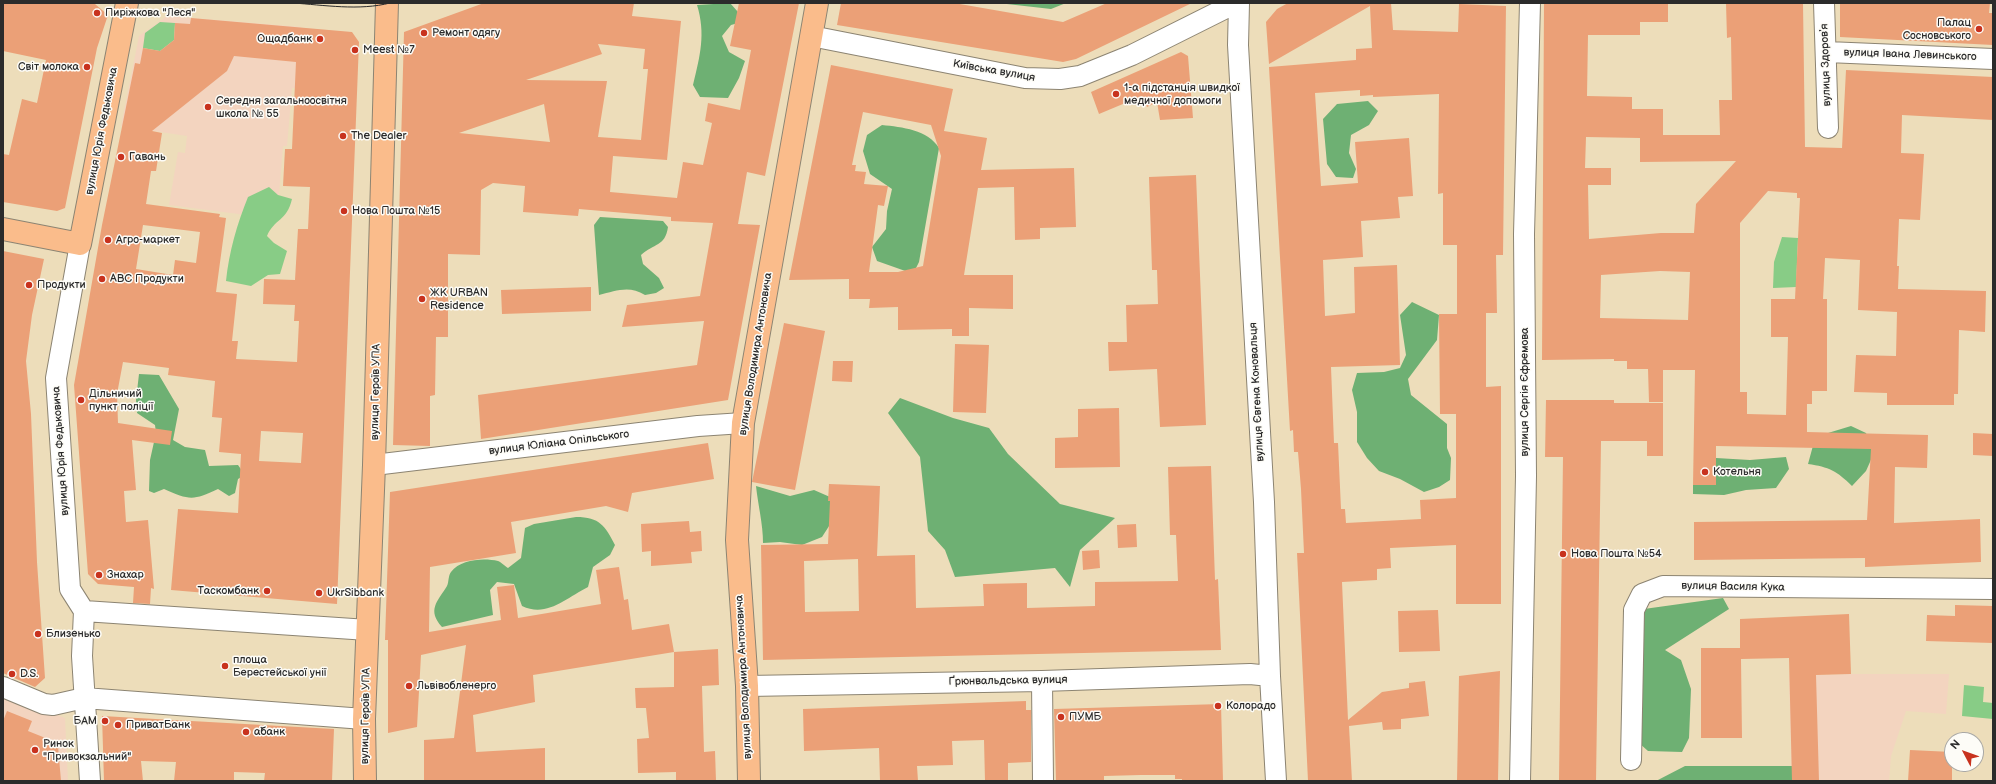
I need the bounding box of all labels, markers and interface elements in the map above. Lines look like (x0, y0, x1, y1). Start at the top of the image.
place label: Пиріжкова "Леся" (105, 6, 195, 20)
marker: Пиріжкова "Леся" (92, 8, 102, 18)
place label: Палац Сосновського (1903, 16, 1971, 42)
street label: вулиця Здоровʼя (1818, 23, 1834, 107)
marker: Палац Сосновського (1974, 24, 1984, 34)
place label: Ремонт одягу (432, 26, 500, 40)
marker: Ремонт одягу (419, 28, 429, 38)
place label: Ощадбанк (257, 32, 312, 46)
marker: Ощадбанк (315, 34, 325, 44)
place label: Meest №7 (363, 43, 415, 57)
marker: Meest №7 (350, 45, 360, 55)
street label: вулиця Івана Левинського (1843, 46, 1977, 64)
street label: Київська вулиця (952, 57, 1036, 85)
place label: Світ молока (18, 60, 79, 74)
marker: Світ молока (82, 62, 92, 72)
street label: вулиця Юрія Федьковича (83, 66, 121, 196)
place label: 1-а підстанція швидкої медичної допомоги (1124, 81, 1240, 107)
marker: 1-а підстанція швидкої медичної допомоги (1111, 89, 1121, 99)
place label: Середня загальноосвітня школа № 55 (216, 94, 347, 120)
marker: Середня загальноосвітня школа № 55 (203, 102, 213, 112)
place label: The Dealer (351, 129, 406, 143)
marker: The Dealer (338, 131, 348, 141)
place label: Гавань (129, 150, 165, 164)
marker: Гавань (116, 152, 126, 162)
place label: Нова Пошта №15 (352, 204, 440, 218)
marker: Нова Пошта №15 (339, 206, 349, 216)
place label: Агро-маркет (116, 233, 180, 247)
marker: Агро-маркет (103, 235, 113, 245)
place label: ABC Продукти (110, 272, 184, 286)
street label: вулиця Володимира Антоновича (737, 272, 775, 436)
marker: ABC Продукти (97, 274, 107, 284)
place label: Продукти (37, 278, 86, 292)
marker: Продукти (24, 280, 34, 290)
place label: ЖК URBAN Residence (430, 286, 488, 312)
marker: ЖК URBAN Residence (417, 294, 427, 304)
street label: вулиця Євгена Коновальця (1247, 322, 1267, 462)
street label: вулиця Сергія Єфремова (1518, 328, 1532, 456)
street label: вулиця Героїв УПА (369, 344, 383, 440)
street label: вулиця Юрія Федьковича (50, 386, 72, 516)
place label: Дільничий пункт поліції (89, 387, 153, 413)
marker: Дільничий пункт поліції (76, 395, 86, 405)
street label: вулиця Юліана Опільського (488, 428, 630, 458)
place label: Котельня (1713, 465, 1761, 479)
marker: Котельня (1700, 467, 1710, 477)
place label: Нова Пошта №54 (1571, 547, 1662, 561)
marker: Нова Пошта №54 (1558, 549, 1568, 559)
place label: Знахар (107, 568, 144, 582)
marker: Знахар (94, 570, 104, 580)
street label: вулиця Василя Кука (1681, 579, 1785, 595)
place label: Таскомбанк (197, 584, 259, 598)
marker: Таскомбанк (262, 586, 272, 596)
place label: UkrSibbank (327, 586, 384, 600)
marker: UkrSibbank (314, 588, 324, 598)
street label: вулиця Володимира Антоновича (733, 595, 755, 759)
place label: Близенько (46, 627, 101, 641)
marker: Близенько (33, 629, 43, 639)
place label: площа Берестейської унії (233, 653, 326, 679)
marker: площа Берестейської унії (220, 661, 230, 671)
place label: D.S. (20, 667, 38, 681)
street label: вулиця Героїв УПА (359, 668, 373, 764)
marker: D.S. (7, 669, 17, 679)
street label: Ґрюнвальдська вулиця (948, 673, 1068, 689)
place label: Львівобленерго (417, 679, 496, 693)
marker: Львівобленерго (404, 681, 414, 691)
place label: Колорадо (1226, 699, 1276, 713)
marker: Колорадо (1213, 701, 1223, 711)
place label: ПУМБ (1069, 710, 1101, 724)
marker: ПУМБ (1056, 712, 1066, 722)
place label: БАМ (74, 714, 97, 728)
marker: БАМ (100, 716, 110, 726)
place label: ПриватБанк (126, 718, 190, 732)
marker: ПриватБанк (113, 720, 123, 730)
place label: а̀банк (254, 725, 285, 739)
marker: а̀банк (241, 727, 251, 737)
north arrow (1944, 732, 1984, 772)
place label: Ринок "Привокзальний" (43, 737, 131, 763)
text: N (1948, 737, 1963, 752)
marker: Ринок "Привокзальний" (30, 745, 40, 755)

